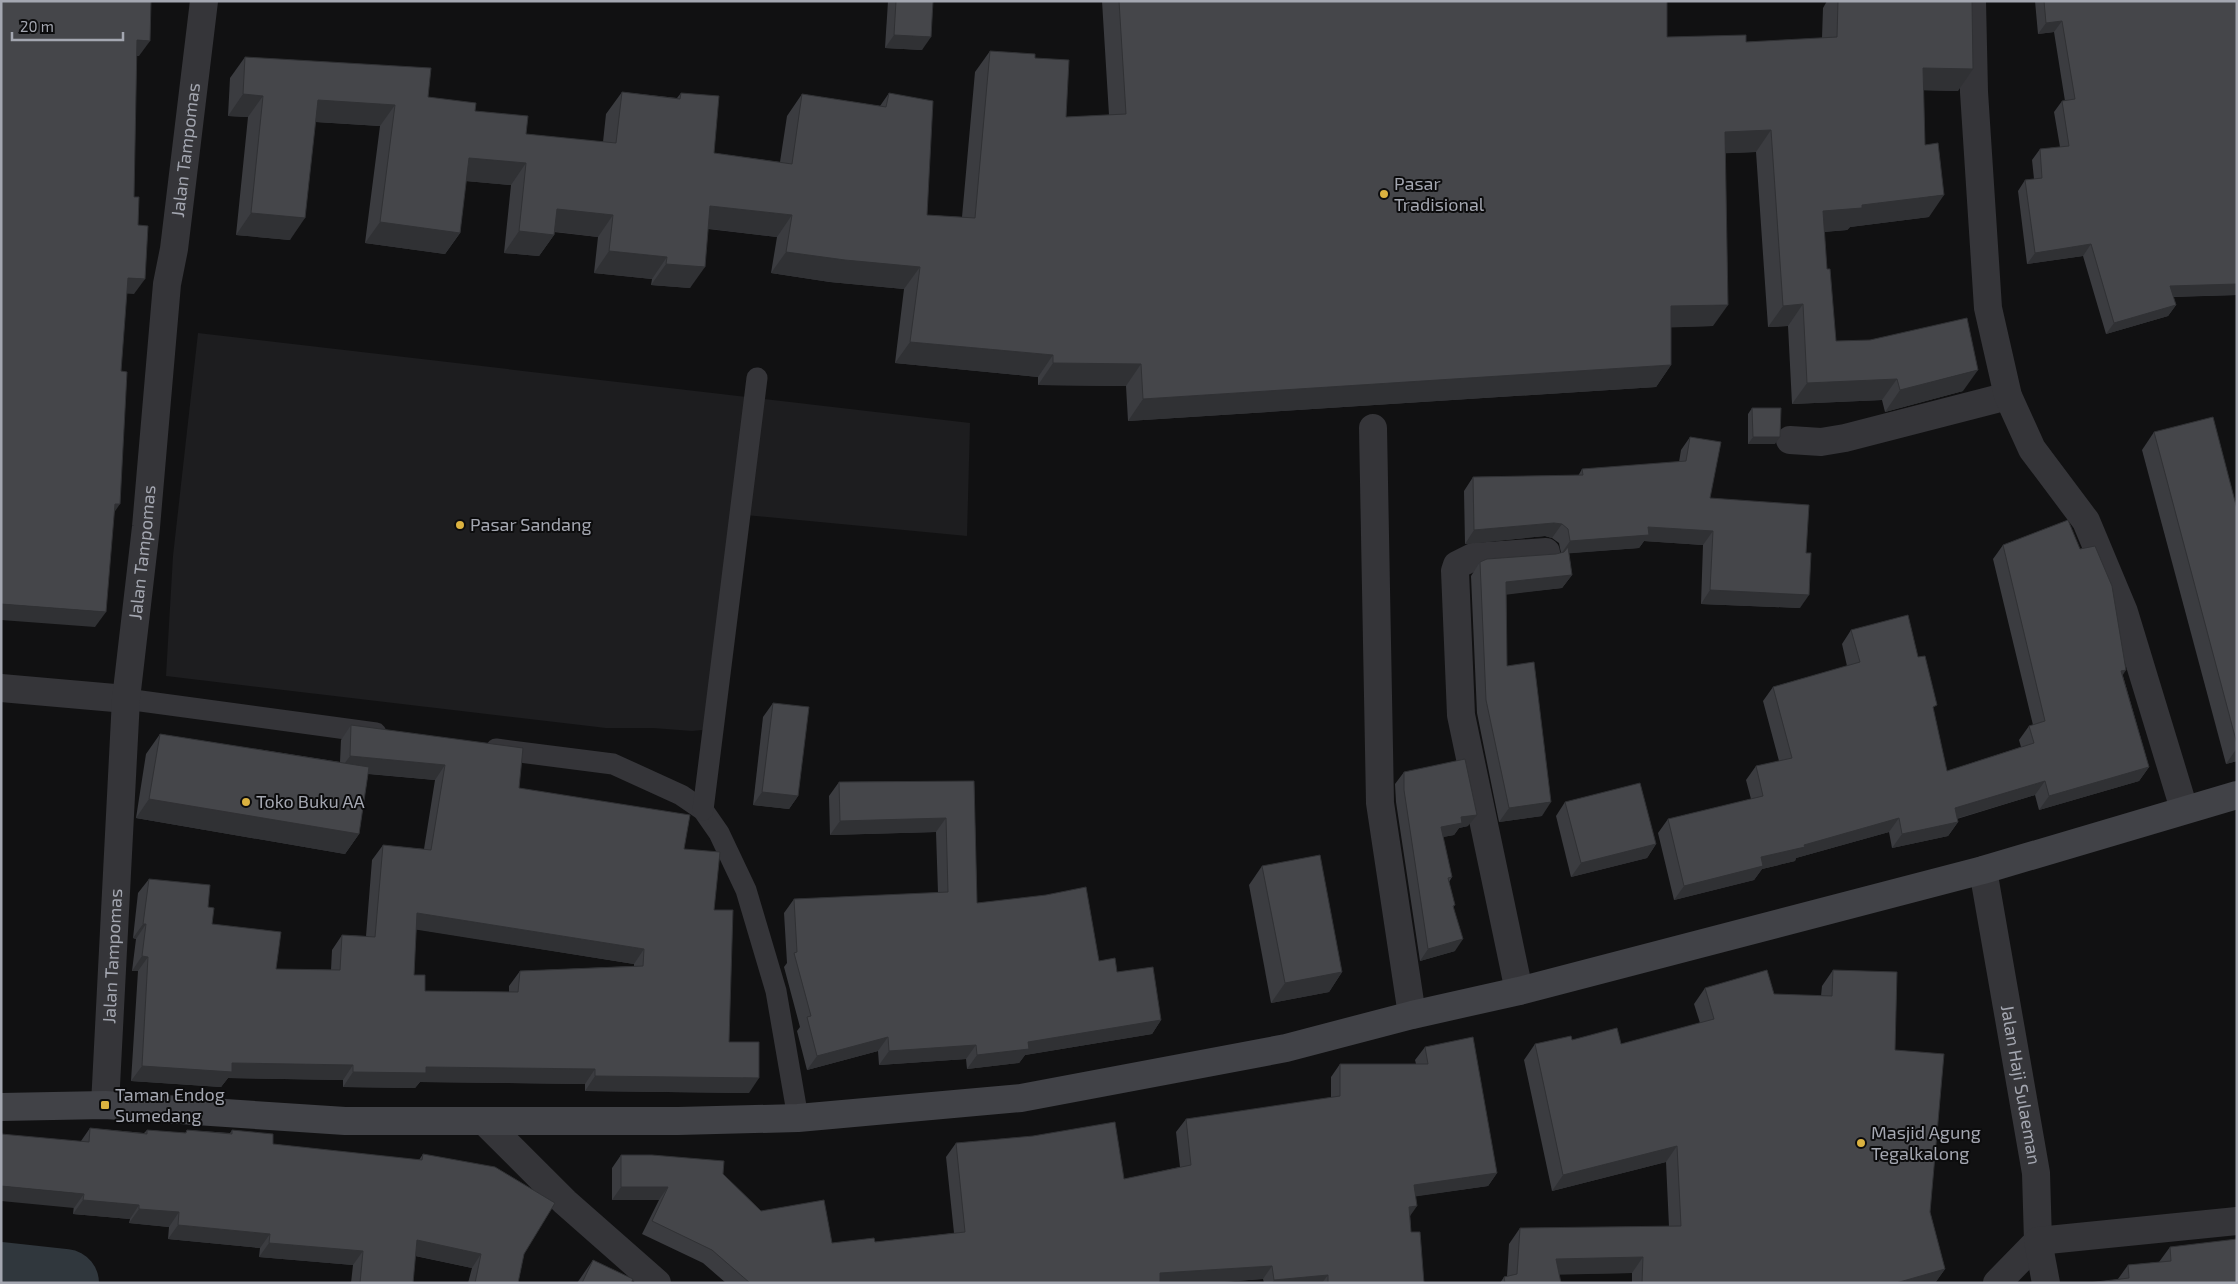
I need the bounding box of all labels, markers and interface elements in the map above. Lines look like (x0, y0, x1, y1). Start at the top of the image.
scale bar (12, 10, 124, 42)
text: 20 m (20, 17, 54, 35)
street label: Jalan Tampomas (166, 81, 204, 218)
place label: Pasar Tradisional (1394, 172, 1485, 215)
marker: Pasar Tradisional (1378, 188, 1390, 200)
street label: Jalan Tampomas (123, 484, 160, 621)
place label: Pasar Sandang (470, 513, 591, 535)
marker: Pasar Sandang (454, 519, 466, 531)
place label: Toko Buku AA (256, 790, 365, 812)
marker: Toko Buku AA (240, 796, 252, 808)
street label: Jalan Tampomas (97, 888, 126, 1024)
street label: Jalan Haji Sulaeman (1997, 1003, 2046, 1166)
place label: Taman Endog Sumedang (115, 1083, 225, 1126)
marker: Taman Endog Sumedang (99, 1099, 111, 1111)
place label: Masjid Agung Tegalkalong (1871, 1121, 1981, 1164)
marker: Masjid Agung Tegalkalong (1855, 1137, 1867, 1149)

